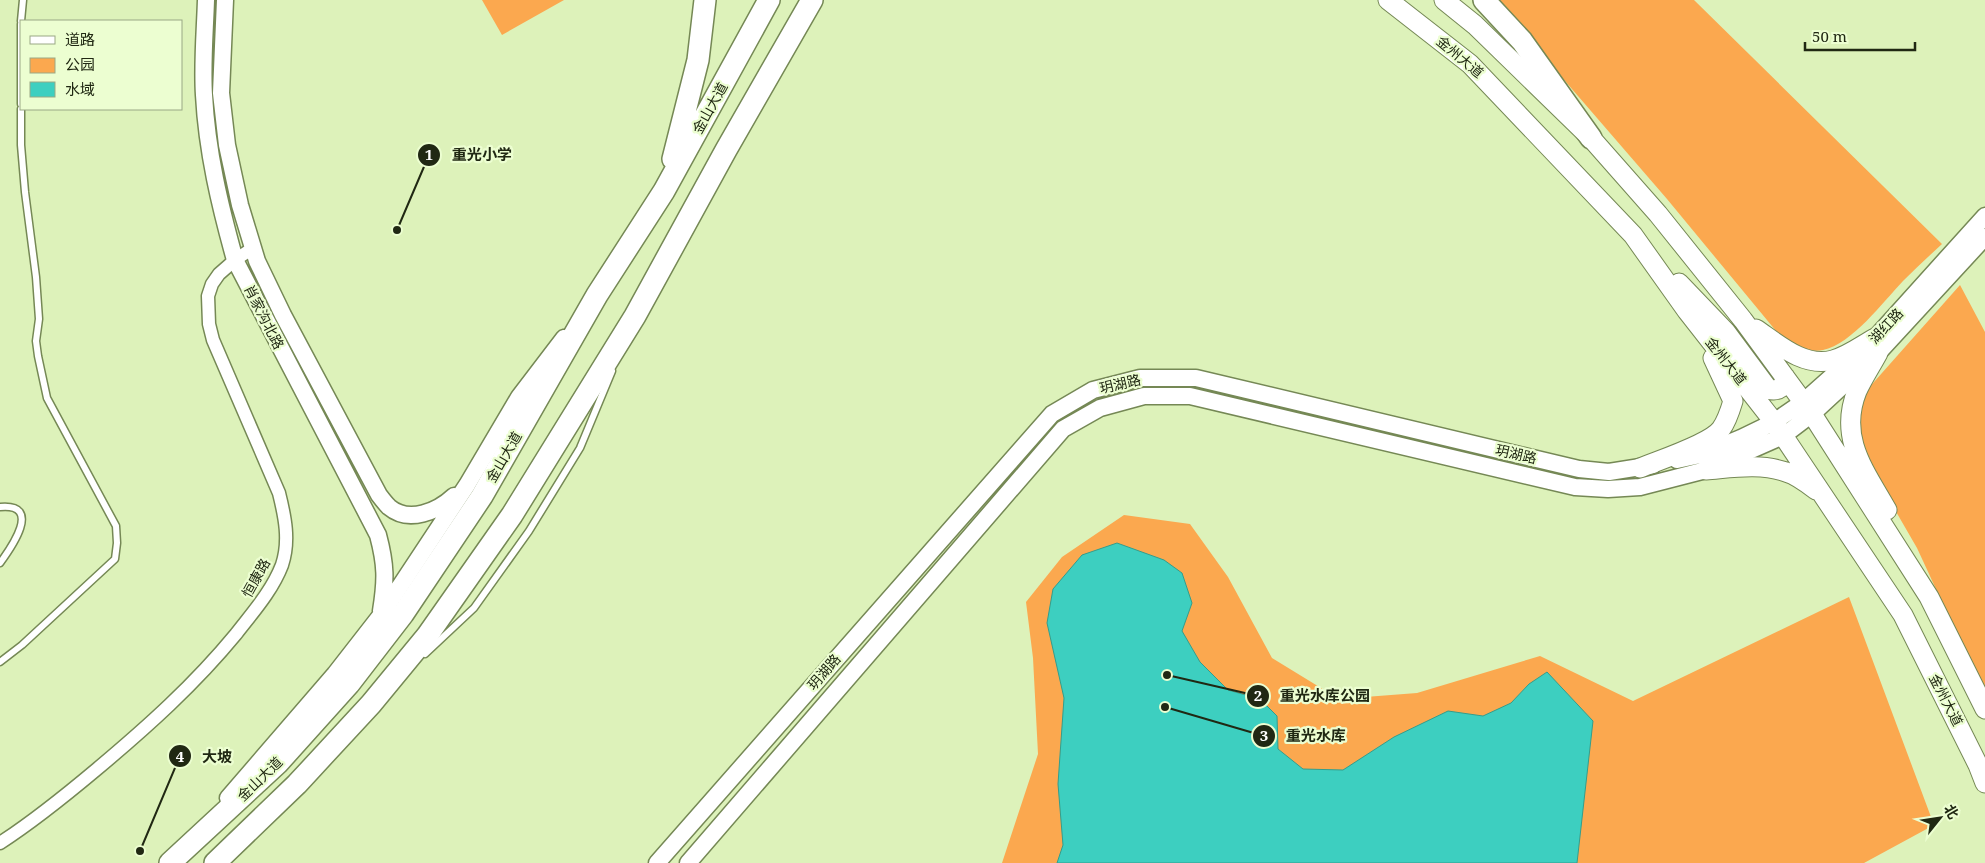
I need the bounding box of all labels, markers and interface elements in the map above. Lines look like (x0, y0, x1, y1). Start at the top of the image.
legend (20, 20, 182, 110)
scale bar (1805, 20, 1915, 52)
text: 50 m (1812, 26, 1847, 46)
text: 道路 (65, 29, 95, 49)
street label: 金州大道 (1433, 31, 1488, 82)
text: 公园 (65, 54, 95, 74)
text: 水域 (65, 79, 95, 99)
street label: 金山大道 (688, 79, 731, 137)
callout: 重光小学 (417, 140, 522, 170)
text: 1 (425, 144, 433, 164)
text: 重光小学 (452, 144, 512, 164)
street label: 肖家沟北路 (240, 281, 289, 352)
street label: 湖红路 (1864, 304, 1907, 347)
street label: 金州大道 (1702, 333, 1751, 389)
street label: 玥湖路 (1097, 370, 1142, 397)
street label: 金山大道 (481, 428, 526, 486)
street label: 玥湖路 (1494, 440, 1539, 467)
street label: 恒康路 (237, 555, 274, 601)
street label: 玥湖路 (803, 650, 845, 694)
street label: 金州大道 (1925, 671, 1968, 729)
callout: 重光水库公园 (1245, 681, 1380, 711)
text: 2 (1254, 685, 1262, 705)
text: 重光水库公园 (1280, 685, 1370, 705)
callout: 重光水库 (1251, 721, 1356, 751)
text: 3 (1260, 725, 1268, 745)
text: 重光水库 (1286, 725, 1346, 745)
callout: 大坡 (167, 741, 242, 771)
text: 4 (176, 746, 185, 766)
text: 大坡 (202, 746, 232, 766)
street label: 金山大道 (233, 752, 286, 805)
north arrow (1915, 793, 1965, 843)
text: 北 (1940, 800, 1963, 822)

